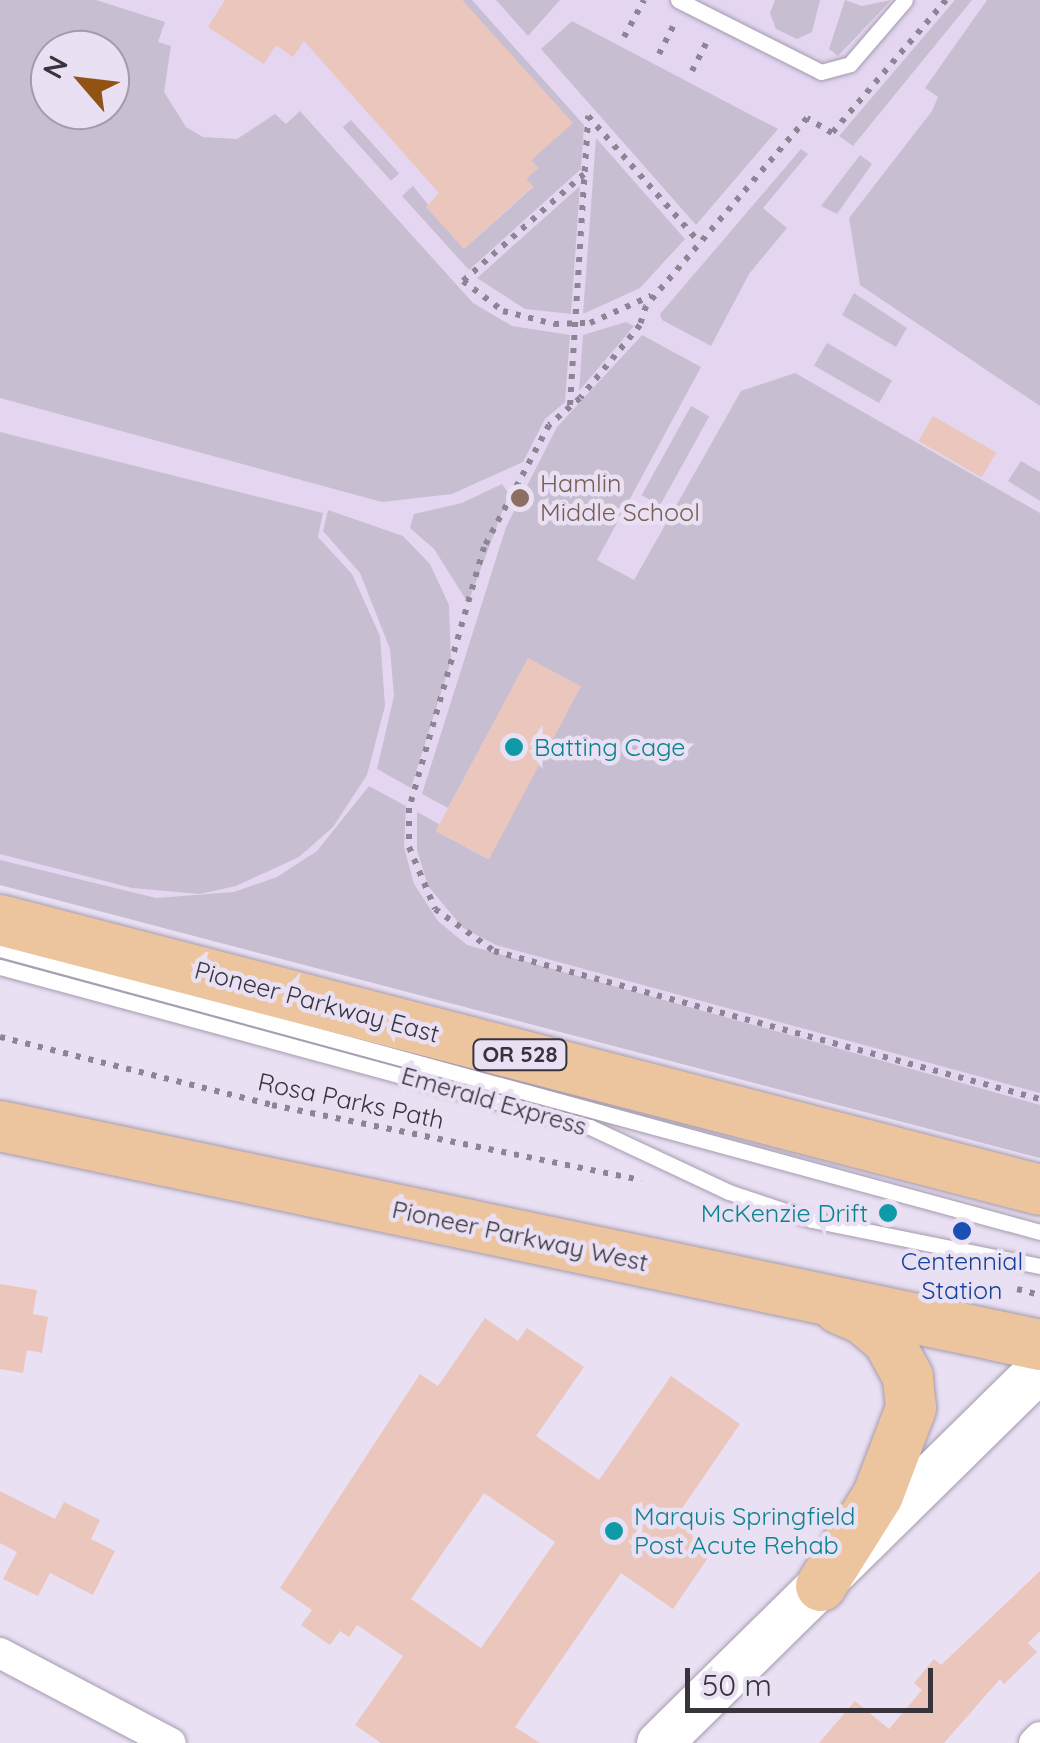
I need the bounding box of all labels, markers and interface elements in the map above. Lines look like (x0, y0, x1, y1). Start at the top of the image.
north arrow (30, 30, 130, 130)
text: N (35, 49, 75, 84)
place label: Hamlin Middle School (540, 469, 700, 528)
marker: Hamlin Middle School (509, 487, 531, 509)
place label: Batting Cage (534, 732, 685, 762)
marker: Batting Cage (503, 736, 525, 758)
street label: Pioneer Parkway East (191, 955, 443, 1049)
road number: OR 528 (470, 1038, 570, 1072)
street label: Emerald Express (398, 1060, 590, 1142)
street label: Rosa Parks Path (255, 1067, 447, 1135)
street label: Pioneer Parkway West (389, 1194, 651, 1278)
place label: McKenzie Drift (701, 1198, 868, 1228)
marker: McKenzie Drift (877, 1202, 899, 1224)
marker: Centennial Station (951, 1220, 973, 1242)
place label: Centennial Station (901, 1247, 1023, 1306)
place label: Marquis Springfield Post Acute Rehab (634, 1502, 855, 1561)
marker: Marquis Springfield Post Acute Rehab (603, 1520, 625, 1542)
scale bar (690, 1648, 938, 1710)
text: 50 m (702, 1666, 772, 1704)

